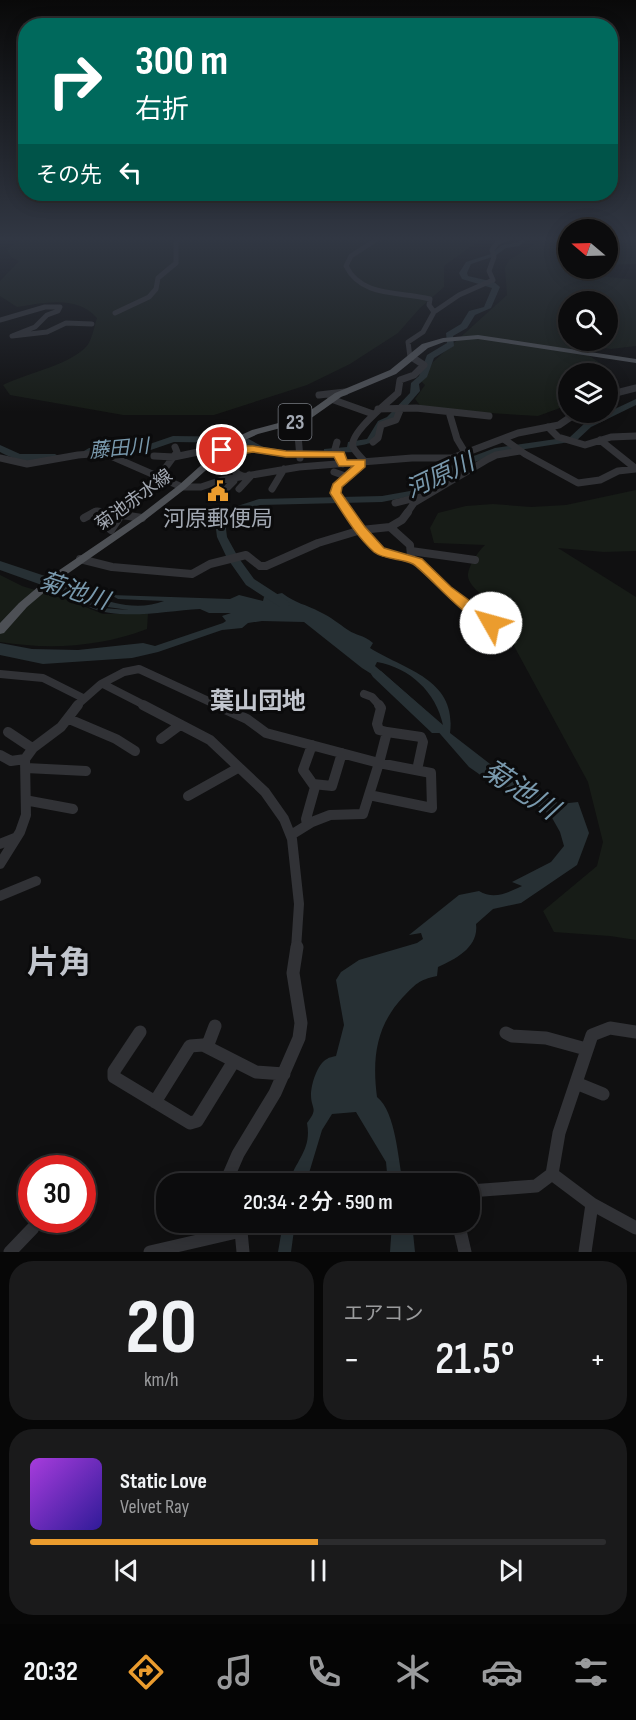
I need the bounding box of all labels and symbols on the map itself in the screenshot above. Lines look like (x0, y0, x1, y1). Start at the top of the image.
north arrow (558, 219, 618, 279)
road number: 23 (278, 404, 312, 440)
pin (196, 424, 247, 475)
water label: 藤田川 (88, 434, 152, 464)
water label: 河原川 (401, 446, 481, 504)
street label: 菊池赤水線 (91, 465, 177, 535)
public building icon: 河原郵便局 (206, 479, 230, 503)
place label: 河原郵便局 (163, 506, 273, 533)
water label: 菊池川 (35, 566, 116, 617)
position arrow (459, 591, 523, 655)
district label: 葉山団地 (210, 687, 306, 716)
water label: 菊池川 (476, 753, 567, 828)
district label: 片角 (27, 944, 91, 983)
speed limit sign: 30 (18, 1155, 96, 1233)

